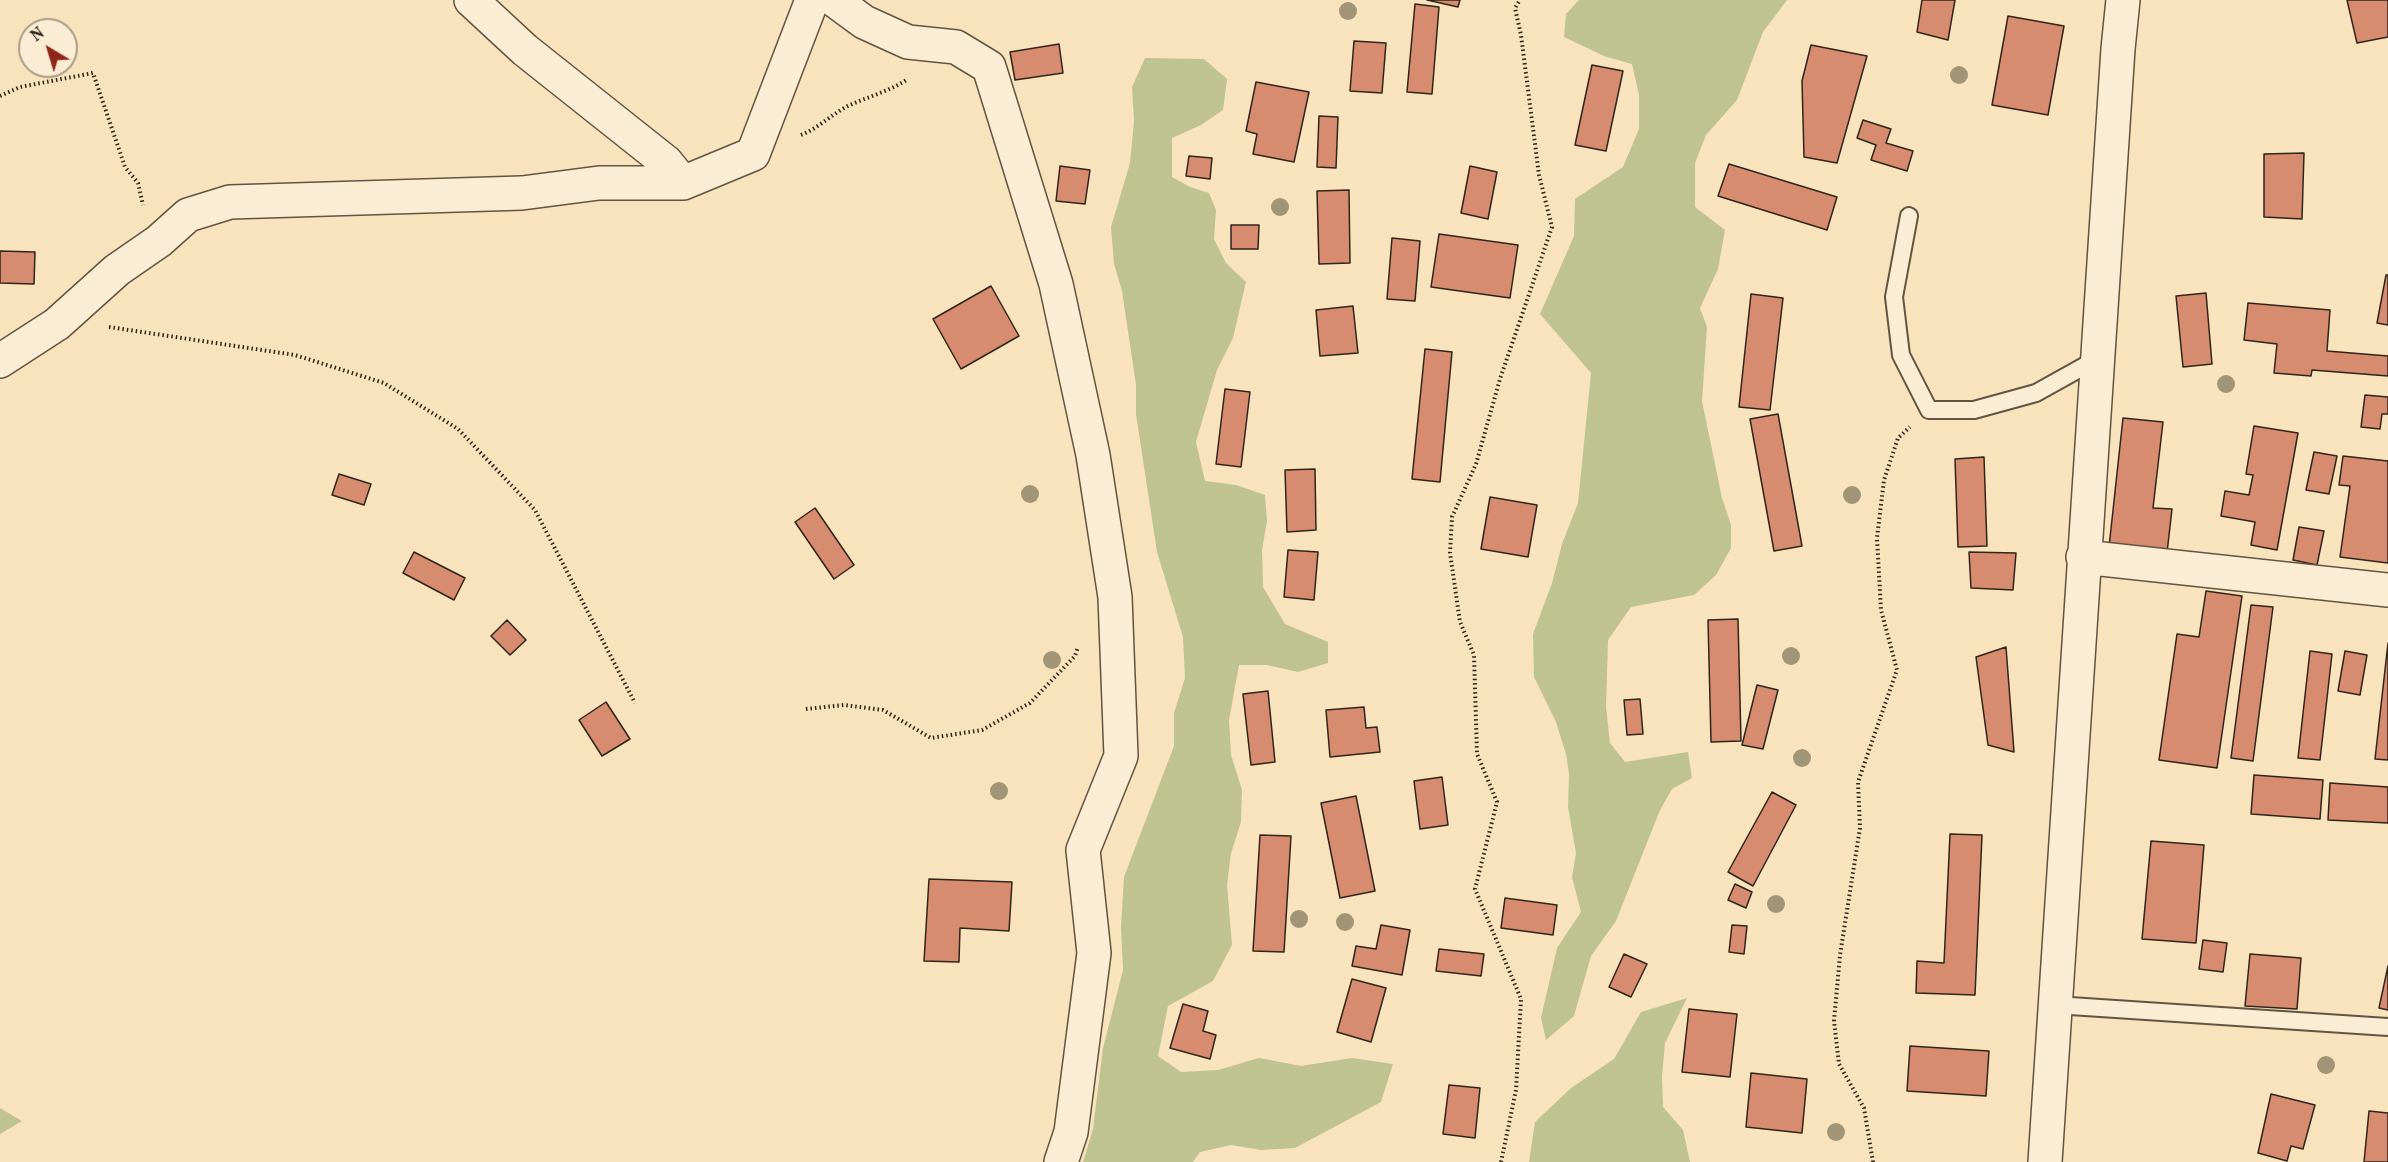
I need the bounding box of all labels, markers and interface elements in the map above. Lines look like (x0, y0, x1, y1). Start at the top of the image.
north arrow (18, 18, 78, 78)
text: N (27, 23, 50, 48)

